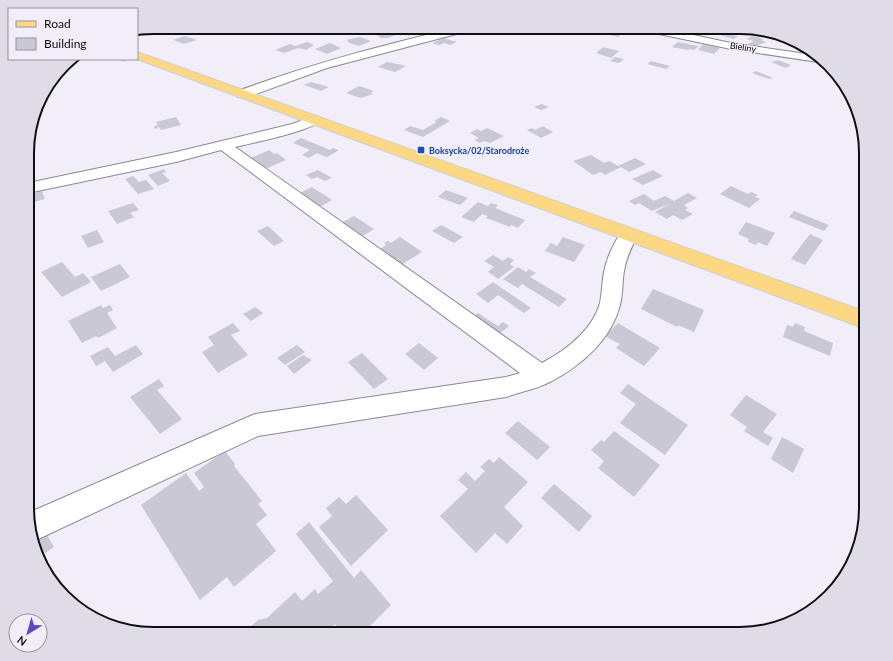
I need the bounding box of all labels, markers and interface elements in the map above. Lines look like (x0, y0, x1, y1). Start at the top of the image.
legend (8, 8, 138, 60)
text: Road (44, 16, 71, 31)
text: Building (44, 36, 87, 51)
street label: Bieliny (729, 39, 757, 55)
marker: Boksycka/02/Starodroże (416, 145, 426, 155)
place label: Boksycka/02/Starodroże (429, 145, 529, 156)
north arrow (8, 613, 48, 653)
text: N (14, 634, 29, 649)

